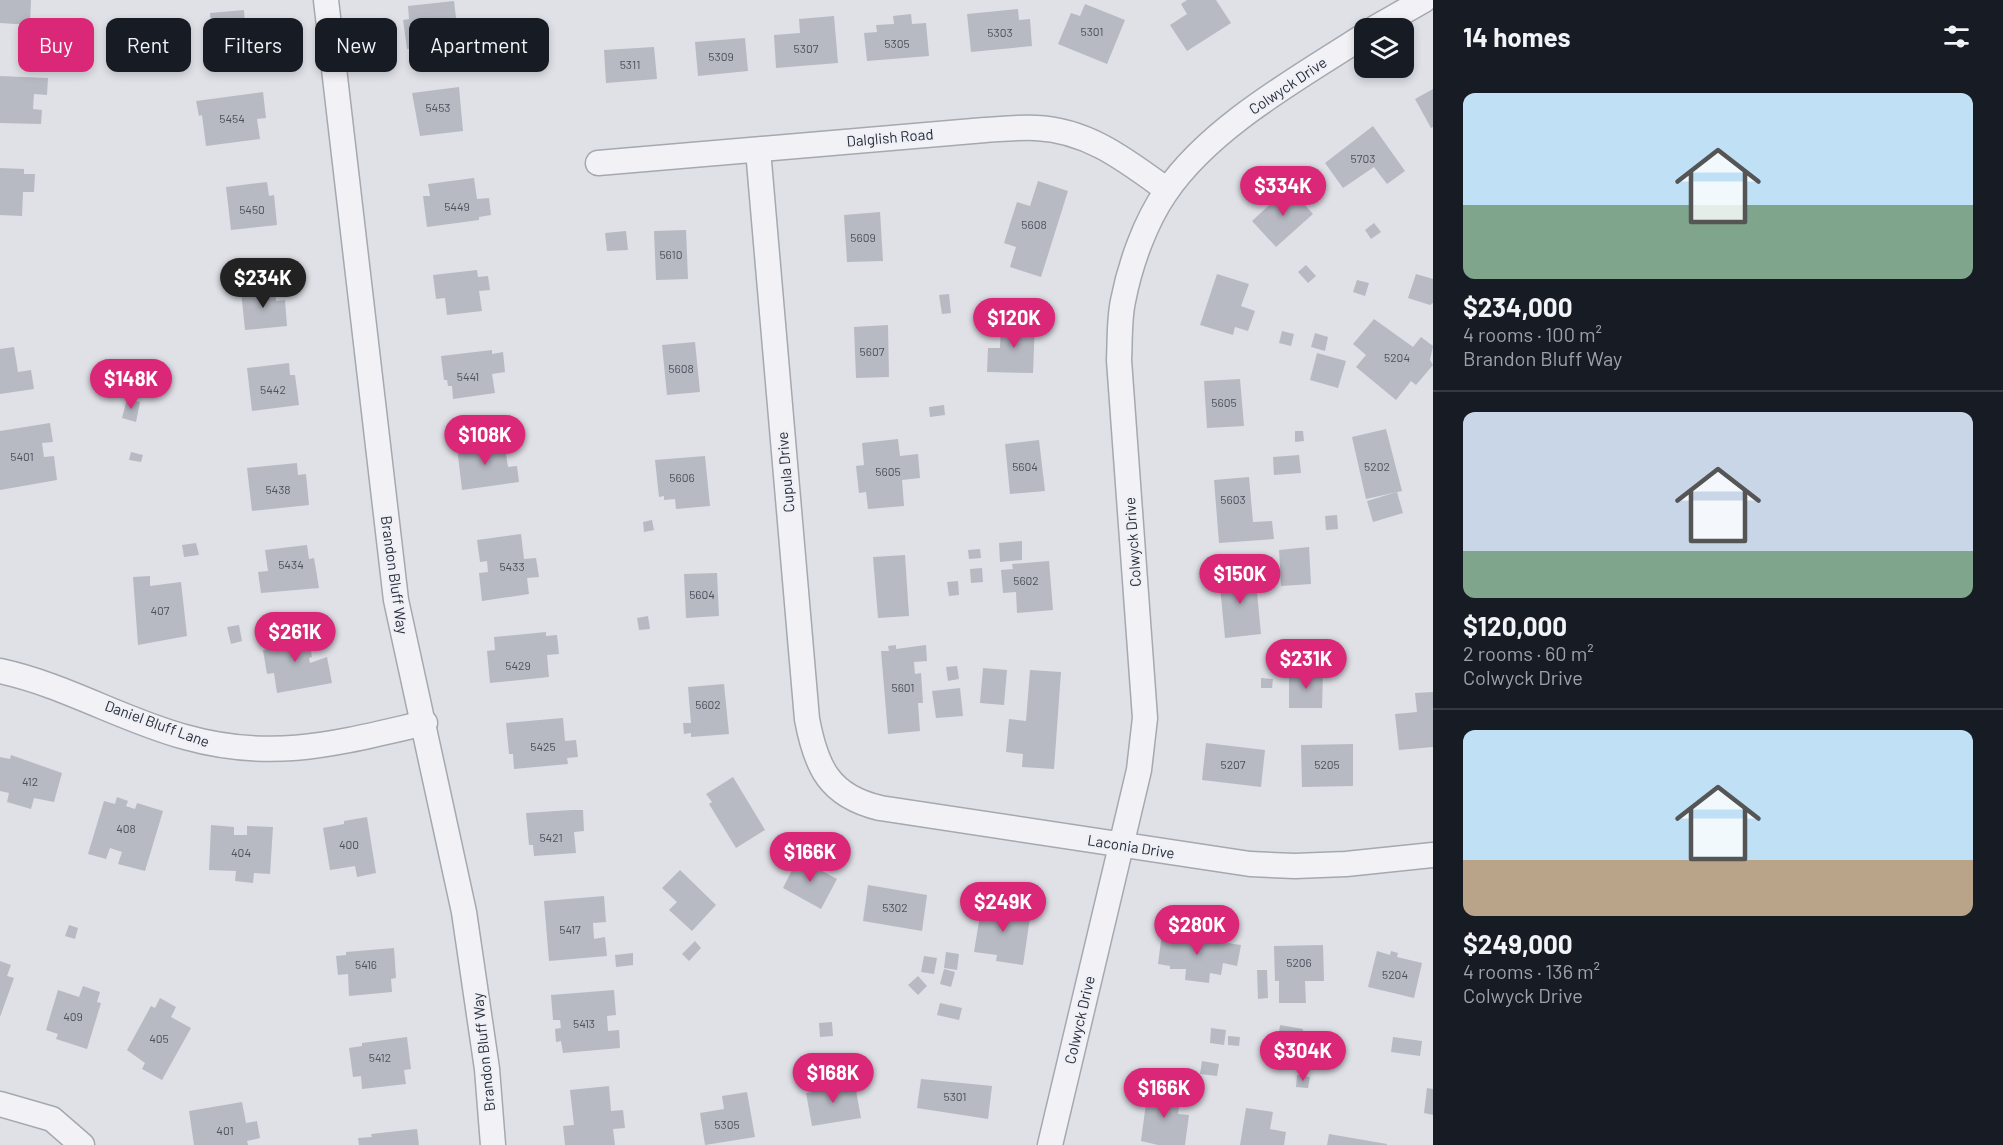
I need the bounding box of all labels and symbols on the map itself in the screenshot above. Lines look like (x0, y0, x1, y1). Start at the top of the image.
house number: 5301 (1081, 24, 1104, 38)
house number: 5303 (987, 25, 1013, 39)
house number: 5305 (884, 36, 910, 50)
house number: 5307 (794, 41, 819, 55)
house number: 5309 (708, 49, 734, 63)
street label: Colwyck Drive (1245, 53, 1330, 118)
house number: 5311 (620, 57, 640, 71)
house number: 5453 (425, 100, 451, 114)
house number: 5454 (219, 111, 245, 125)
street label: Dalglish Road (846, 124, 934, 150)
house number: 5703 (1351, 151, 1375, 165)
pin: $334K (1241, 166, 1325, 217)
house number: 5449 (444, 199, 470, 213)
house number: 5450 (239, 202, 265, 216)
house number: 5608 (1021, 217, 1047, 231)
house number: 5609 (850, 230, 876, 244)
house number: 5610 (659, 247, 683, 261)
pin: $234K (221, 258, 305, 309)
pin: $120K (972, 298, 1056, 349)
house number: 5607 (860, 344, 885, 358)
house number: 5204 (1384, 350, 1410, 364)
pin: $148K (89, 359, 173, 410)
house number: 5608 (668, 361, 694, 375)
house number: 5441 (457, 369, 479, 383)
house number: 5442 (260, 382, 286, 396)
house number: 5605 (1211, 395, 1237, 409)
pin: $108K (443, 415, 527, 466)
street label: Cupula Drive (773, 431, 798, 513)
house number: 5401 (10, 449, 34, 463)
house number: 5604 (1012, 459, 1038, 473)
house number: 5202 (1364, 459, 1390, 473)
house number: 5605 (875, 464, 901, 478)
house number: 5606 (669, 470, 695, 484)
house number: 5438 (265, 482, 291, 496)
house number: 5603 (1220, 492, 1246, 506)
street label: Colwyck Drive (1120, 497, 1144, 588)
street label: Brandon Bluff Way (378, 514, 412, 635)
pin: $150K (1198, 554, 1282, 605)
house number: 5434 (278, 557, 304, 571)
house number: 5433 (499, 559, 525, 573)
house number: 5602 (1013, 573, 1039, 587)
house number: 5604 (689, 587, 715, 601)
house number: 407 (150, 603, 170, 617)
pin: $261K (253, 612, 337, 663)
pin: $231K (1264, 639, 1348, 690)
house number: 5429 (505, 658, 531, 672)
house number: 5601 (892, 680, 915, 694)
street label: Daniel Bluff Lane (103, 696, 212, 750)
house number: 5602 (695, 697, 721, 711)
house number: 5425 (530, 739, 556, 753)
house number: 5207 (1220, 757, 1246, 771)
house number: 5205 (1314, 757, 1340, 771)
house number: 412 (22, 774, 38, 788)
house number: 408 (116, 821, 136, 835)
house number: 5421 (539, 830, 563, 844)
street label: Laconia Drive (1086, 830, 1176, 862)
pin: $166K (768, 832, 852, 883)
house number: 400 (339, 837, 359, 851)
house number: 404 (231, 845, 251, 859)
pin: $249K (961, 882, 1045, 933)
house number: 5302 (882, 900, 908, 914)
pin: $280K (1155, 905, 1239, 956)
house number: 5417 (559, 922, 581, 936)
house number: 5206 (1286, 955, 1312, 969)
house number: 5416 (355, 957, 377, 971)
house number: 5204 (1382, 967, 1408, 981)
street label: Colwyck Drive (1060, 974, 1098, 1066)
street label: Brandon Bluff Way (468, 992, 498, 1112)
house number: 409 (63, 1009, 83, 1023)
house number: 5413 (573, 1016, 595, 1030)
house number: 405 (149, 1031, 169, 1045)
pin: $304K (1261, 1031, 1345, 1082)
house number: 5412 (369, 1050, 391, 1064)
pin: $168K (791, 1053, 875, 1104)
pin: $166K (1122, 1068, 1206, 1119)
house number: 5301 (944, 1089, 967, 1103)
house number: 5305 (714, 1117, 740, 1131)
house number: 401 (216, 1123, 234, 1137)

